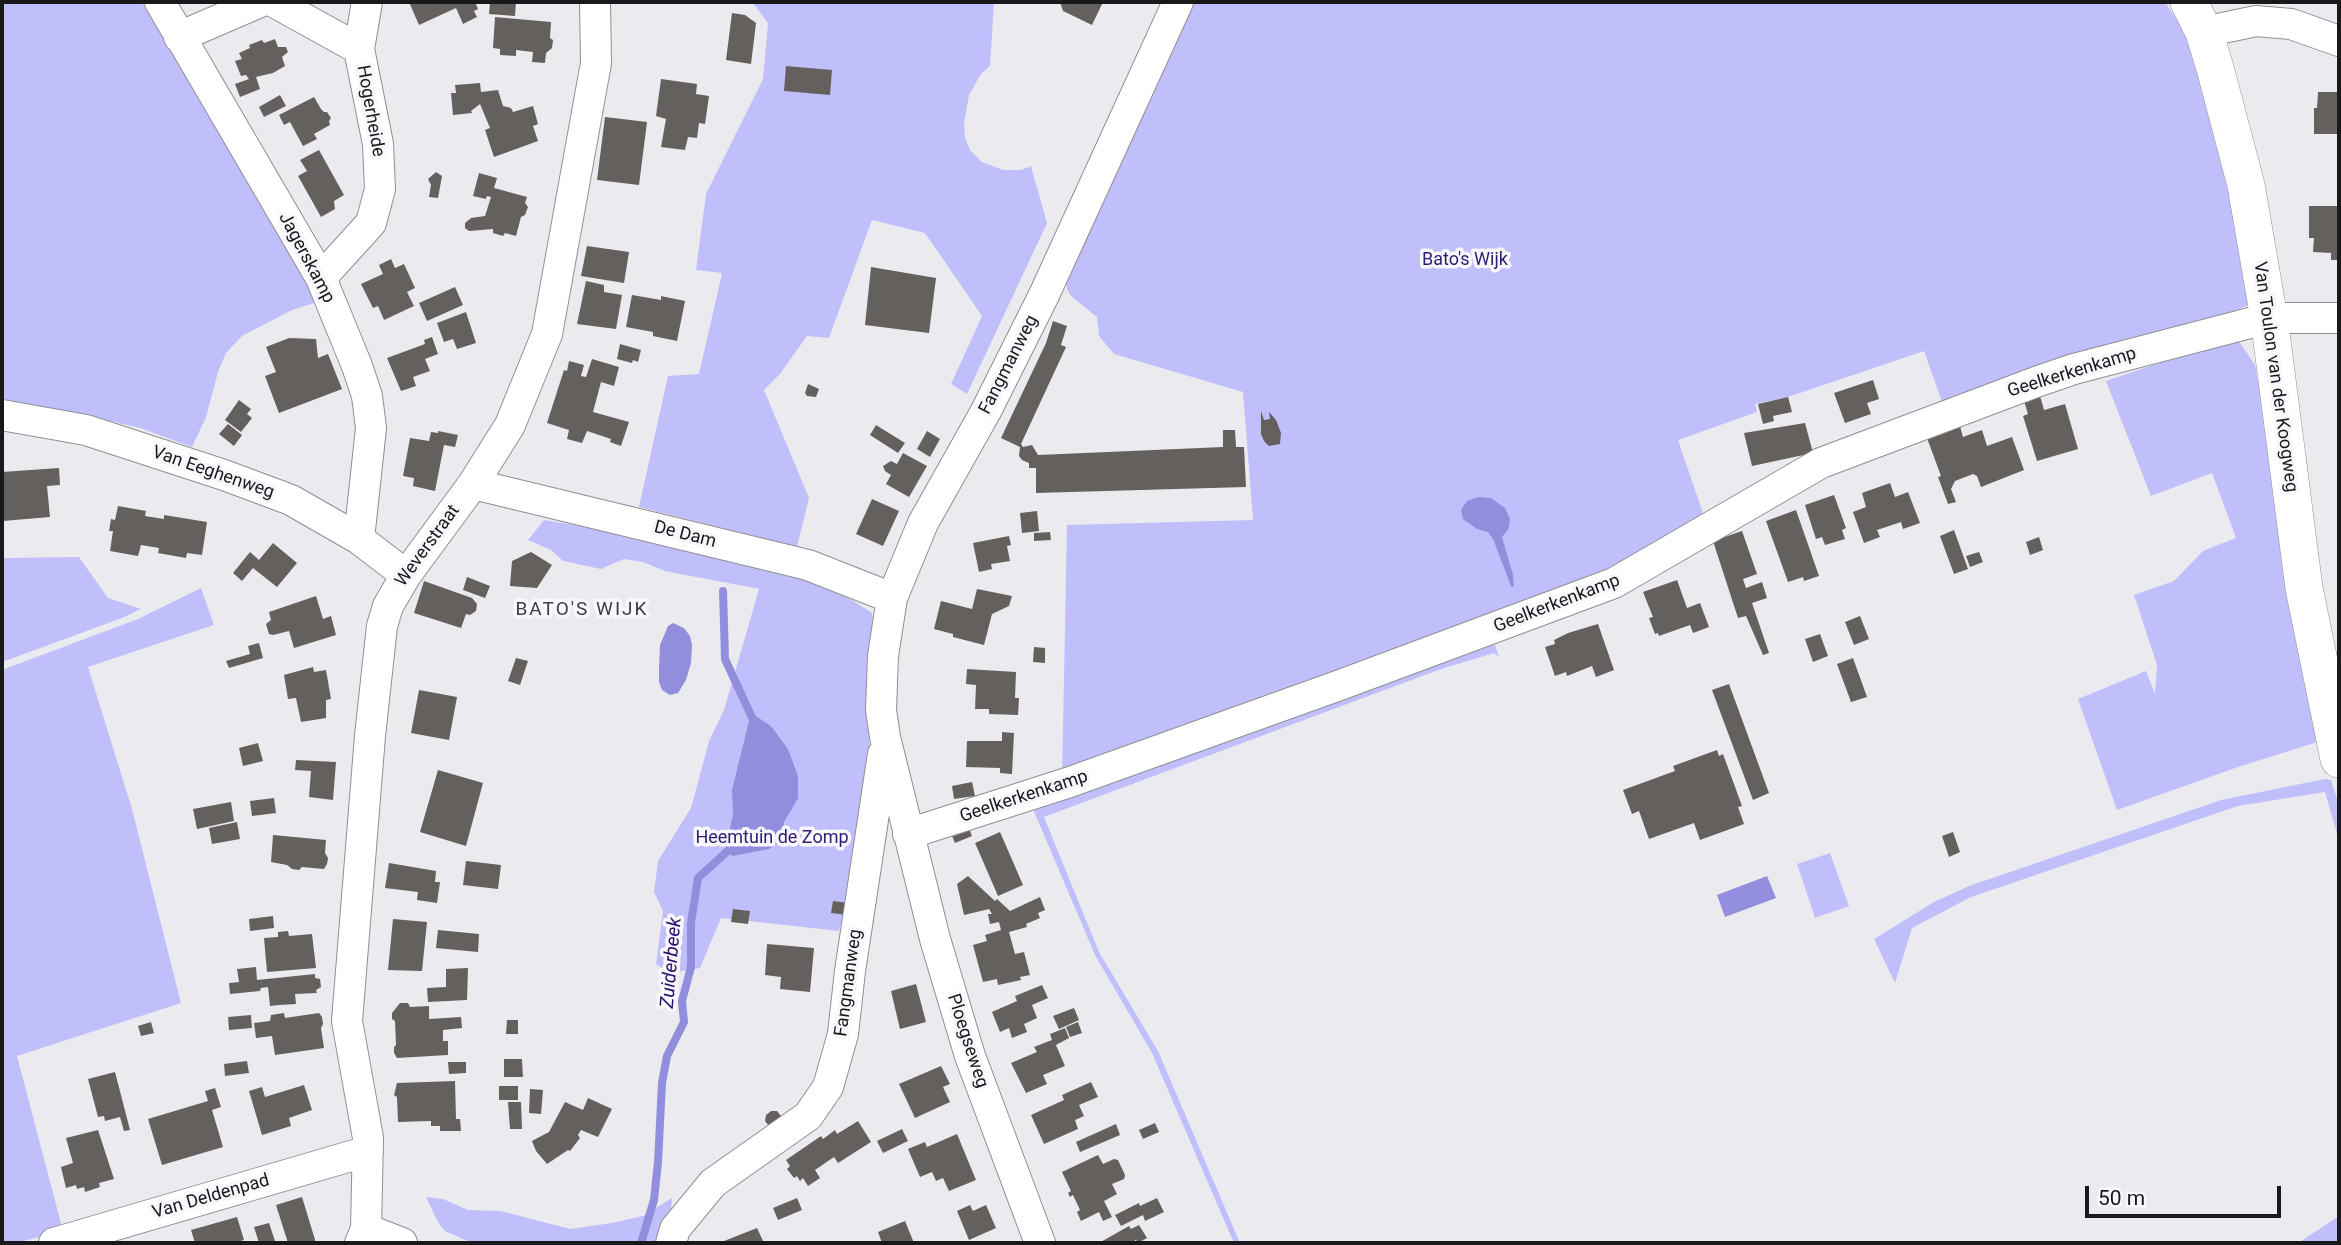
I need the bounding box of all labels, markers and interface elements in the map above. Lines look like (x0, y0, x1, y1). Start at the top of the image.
street label: Hogerheide (351, 64, 389, 158)
street label: Jagerskamp (273, 209, 339, 307)
park label: Bato's Wijk (1422, 249, 1508, 271)
street label: Van Toulon van der Koogweg (2248, 260, 2302, 494)
street label: Fangmanweg (975, 312, 1043, 418)
street label: Geelkerkenkamp (2005, 343, 2139, 403)
street label: Van Eeghenweg (149, 442, 277, 504)
street label: Weverstraat (391, 501, 465, 591)
street label: De Dam (652, 517, 718, 553)
street label: Geelkerkenkamp (1491, 570, 1623, 638)
district label: BATO'S WIJK (517, 599, 647, 621)
street label: Geelkerkenkamp (957, 766, 1091, 828)
park label: Heemtuin de Zomp (695, 827, 849, 849)
water label: Zuiderbeek (657, 917, 687, 1009)
street label: Fangmanweg (831, 928, 867, 1038)
street label: Ploegseweg (942, 991, 992, 1091)
street label: Van Deldenpad (150, 1170, 272, 1224)
scale bar (2089, 1172, 2285, 1216)
text: 50 m (2098, 1186, 2145, 1210)

